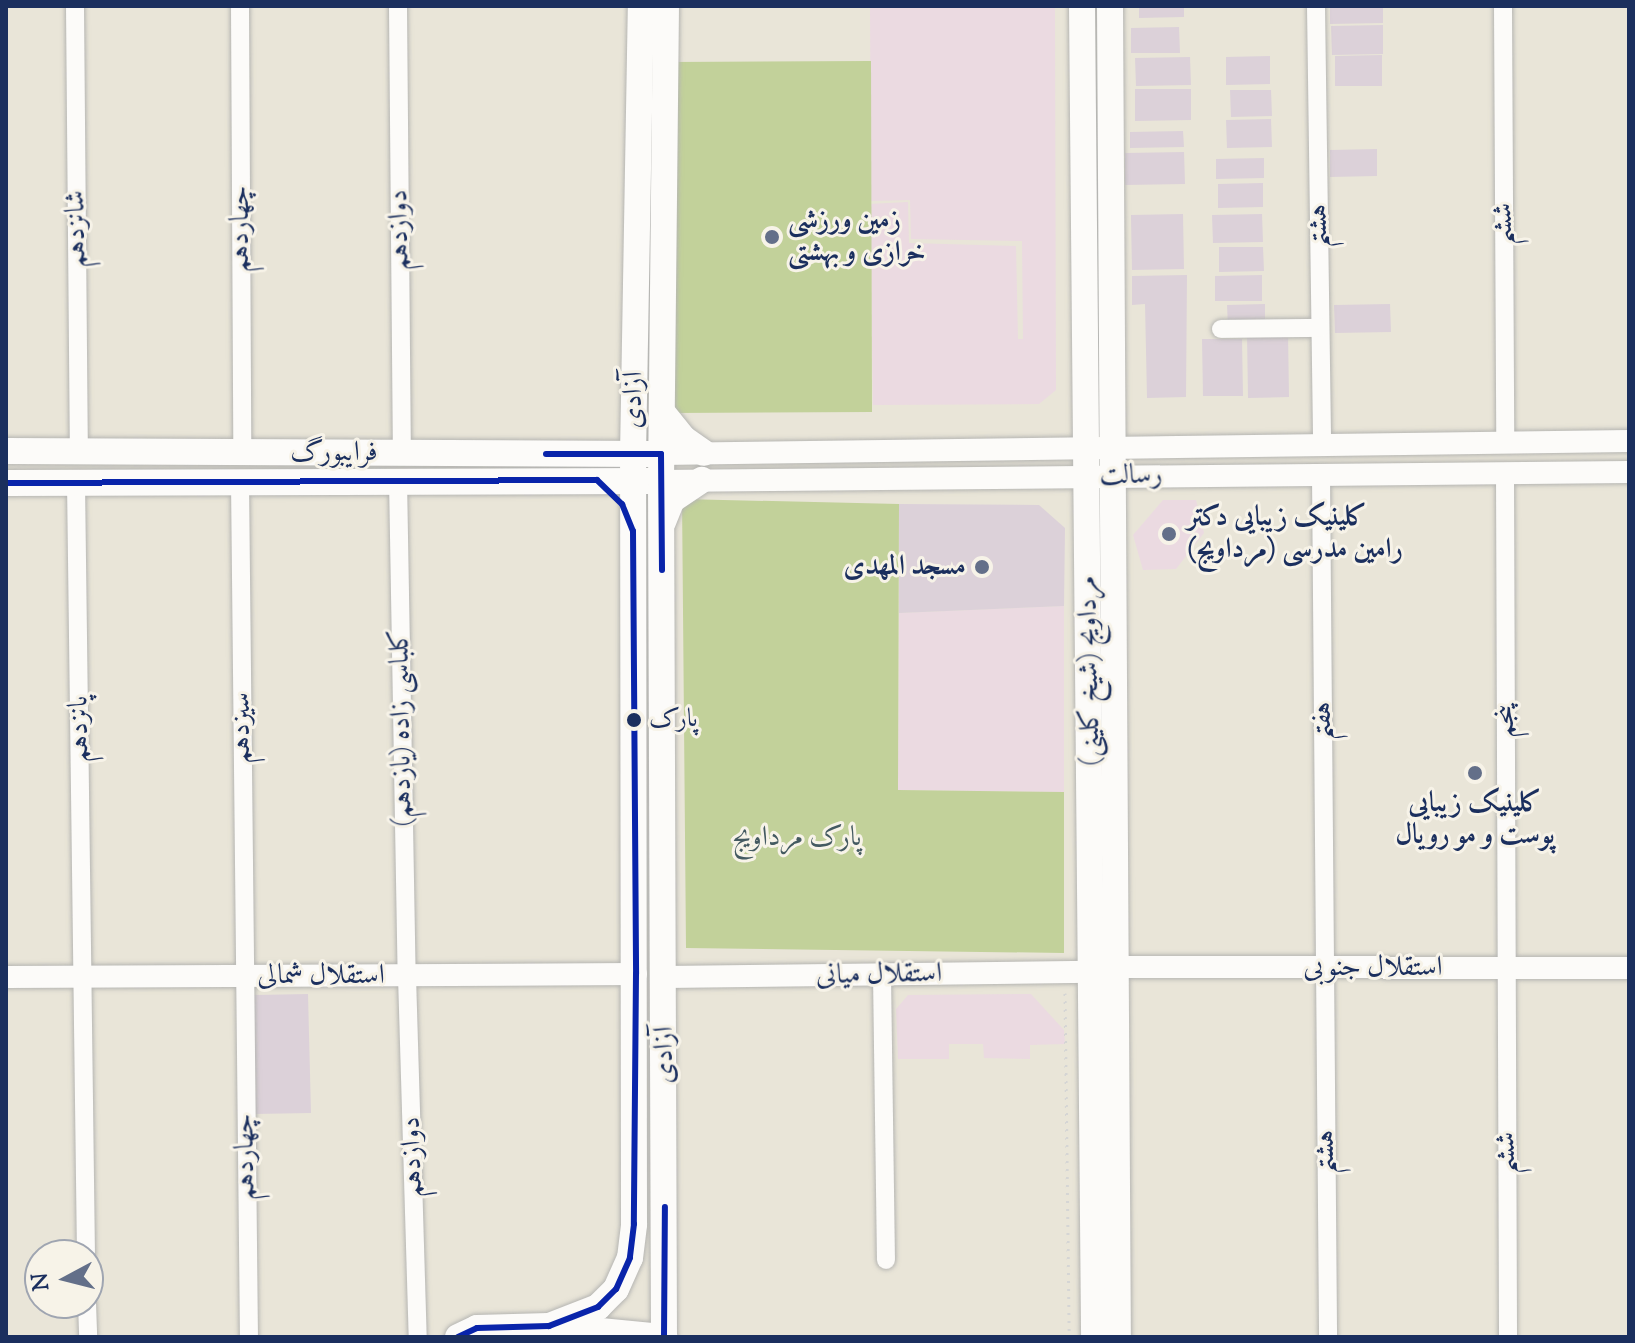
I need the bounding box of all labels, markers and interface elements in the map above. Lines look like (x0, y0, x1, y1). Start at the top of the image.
street label: چهاردهم (224, 186, 258, 272)
street label: دوازدهم (382, 189, 418, 271)
street label: شانزدهم (60, 190, 94, 268)
street label: ششم (1487, 203, 1521, 245)
place label: زمین ورزشی خرازی و بهشتی (788, 204, 926, 270)
street label: هشتم (1302, 204, 1336, 248)
marker: زمین ورزشی خرازی و بهشتی (763, 228, 781, 246)
street label: آزادی (617, 371, 651, 429)
street label: فرایبورگ (290, 436, 378, 470)
street label: رسالت (1099, 459, 1163, 493)
place label: کلینیک زیبایی دکتر رامین مدرسی (مرداویج) (1187, 501, 1403, 567)
marker: کلینیک زیبایی دکتر رامین مدرسی (مرداویج) (1158, 523, 1180, 545)
place label: مسجد المهدی (844, 550, 966, 584)
marker: مسجد المهدی (973, 558, 991, 576)
street label: مرداویج (شیخ کلینی) (1072, 575, 1108, 767)
street label: کلباسی زاده (یازدهم) (383, 629, 421, 827)
street label: سیزدهم (225, 692, 259, 764)
street label: پانزدهم (63, 695, 97, 763)
street label: هفتم (1306, 702, 1340, 740)
place label: پارک (649, 704, 698, 736)
street label: پنجم (1489, 704, 1523, 738)
marker: پارک (626, 712, 642, 728)
marker: کلینیک زیبایی پوست و مو رویال (1464, 762, 1486, 784)
place label: کلینیک زیبایی پوست و مو رویال (1395, 787, 1555, 853)
park label: پارک مرداویج (732, 821, 862, 855)
street label: استقلال جنوبی (1303, 951, 1443, 985)
street label: استقلال میانی (816, 957, 942, 993)
street label: استقلال شمالی (257, 959, 385, 993)
street label: آزادی (648, 1026, 682, 1084)
street label: چهاردهم (228, 1113, 264, 1201)
street label: دوازدهم (395, 1116, 431, 1198)
street label: هشتم (1309, 1130, 1343, 1174)
street label: ششم (1490, 1132, 1524, 1174)
north arrow (24, 1239, 104, 1319)
text: N (25, 1271, 59, 1292)

